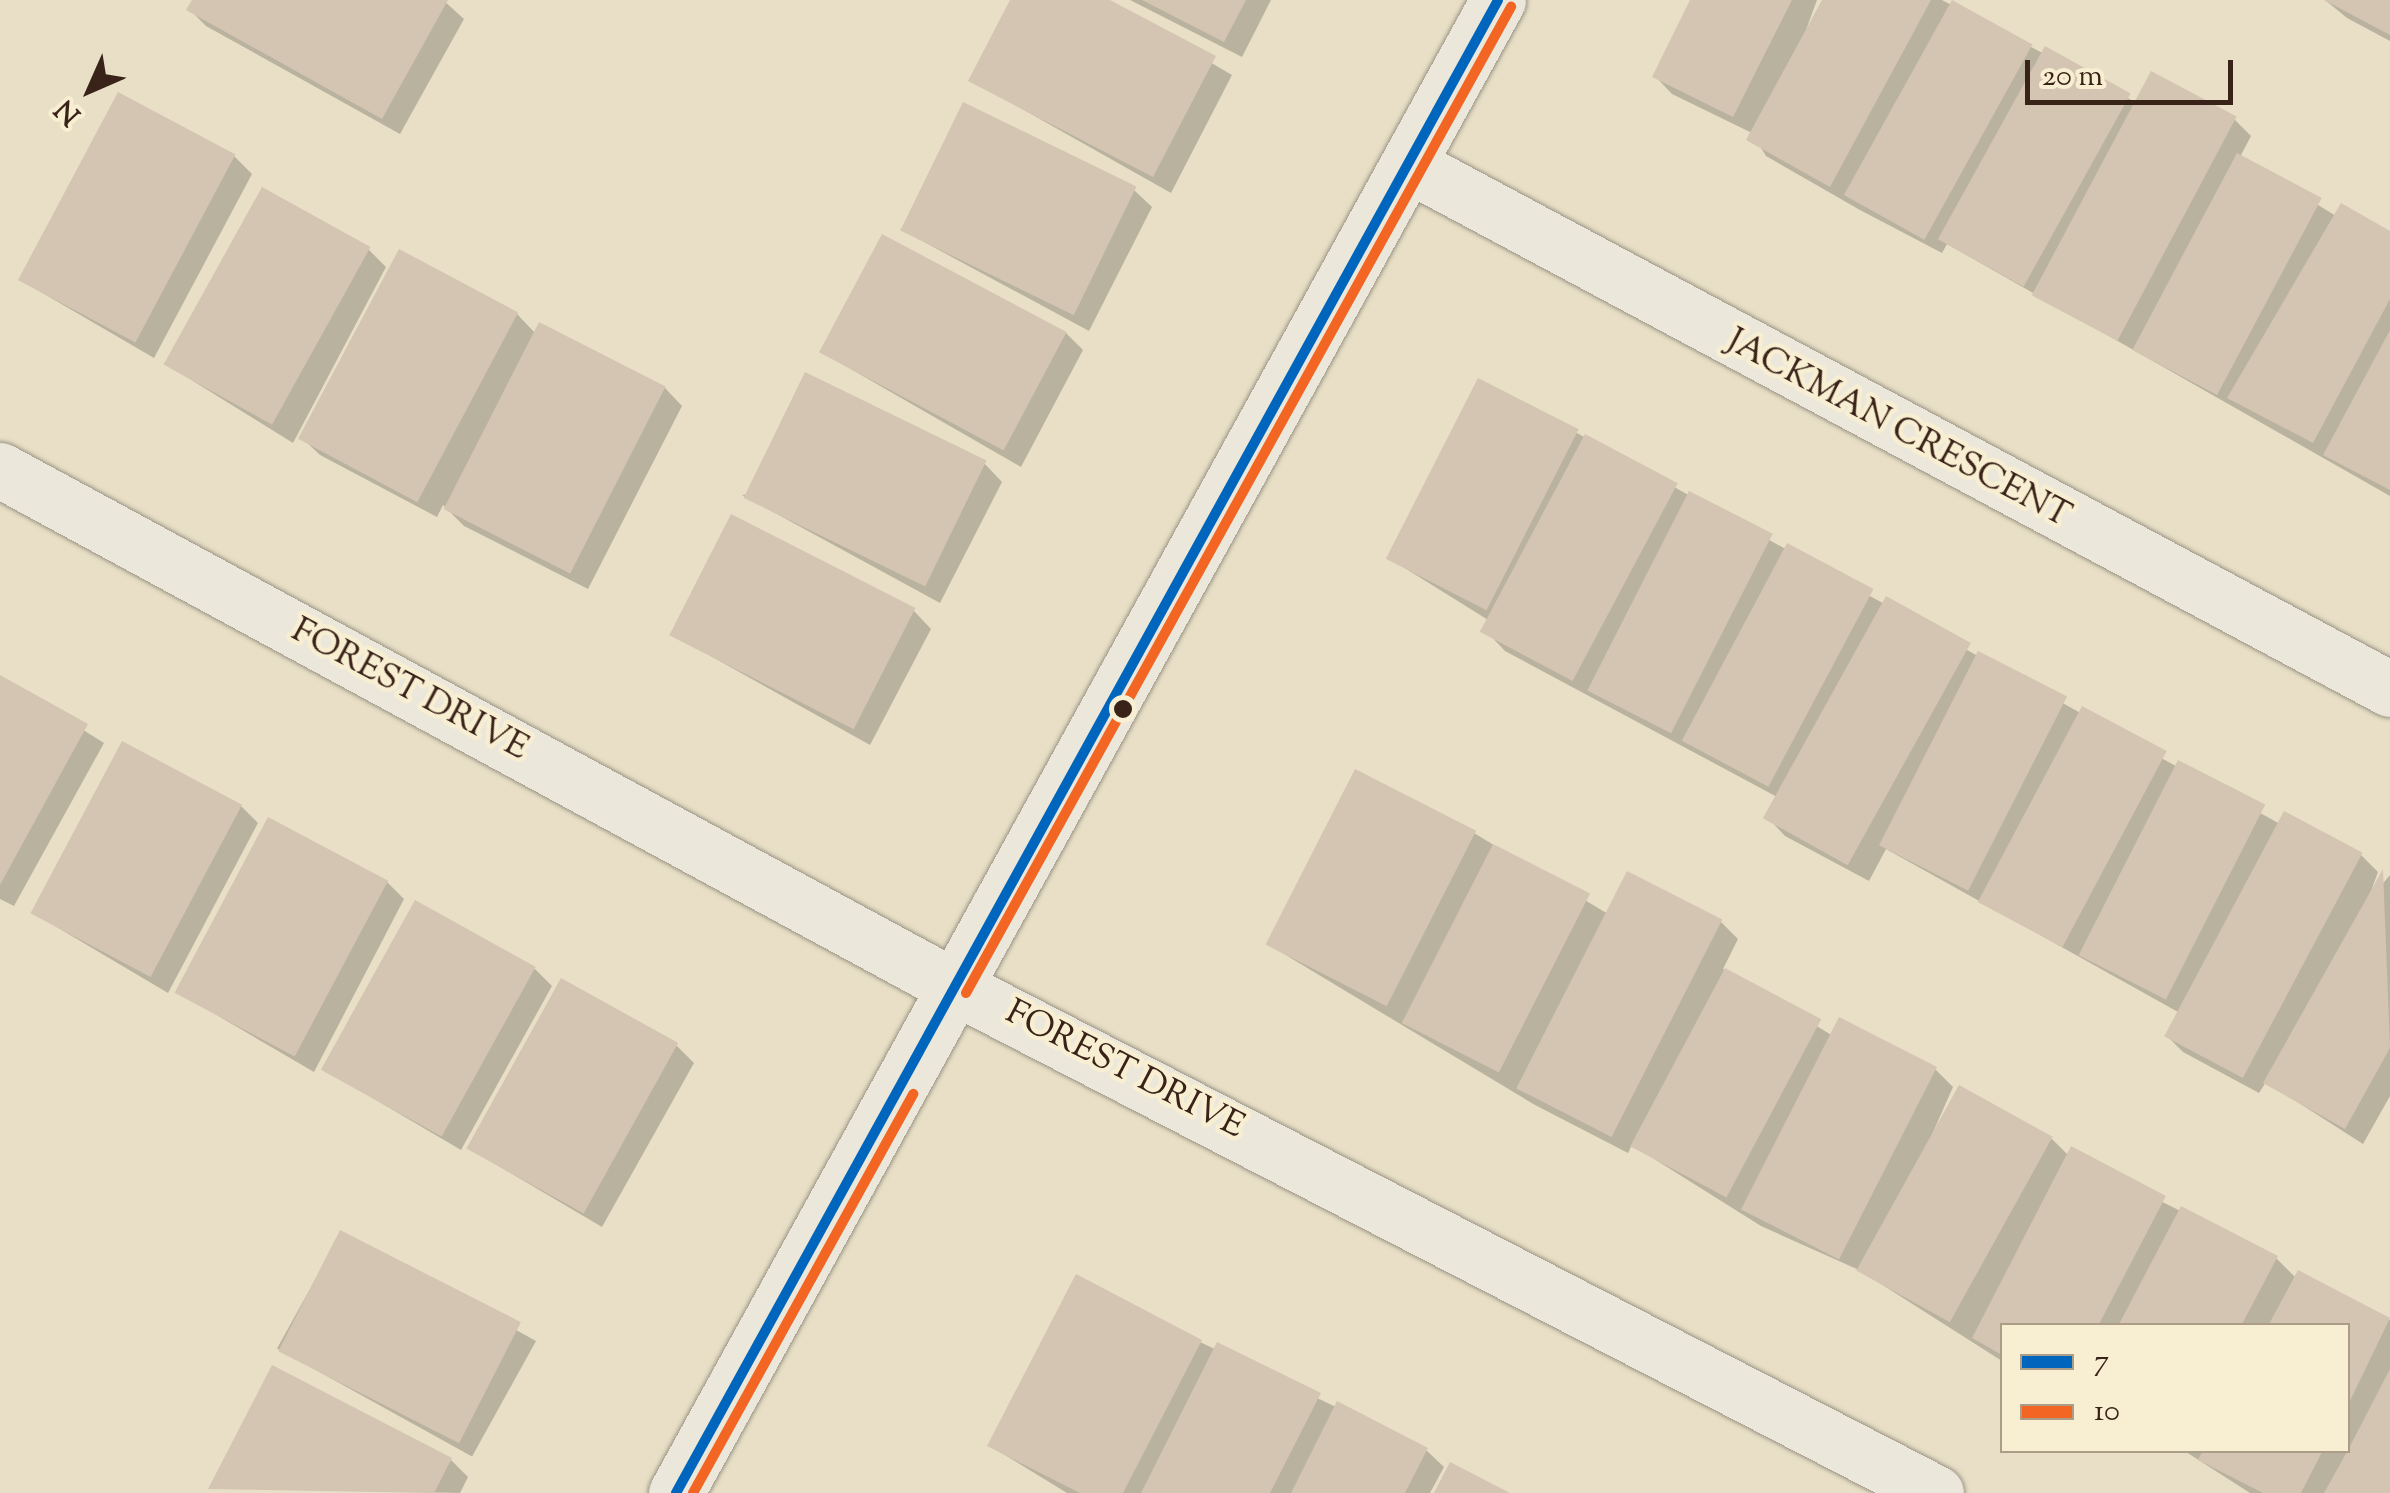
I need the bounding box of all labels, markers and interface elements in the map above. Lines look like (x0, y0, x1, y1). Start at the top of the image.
north arrow (40, 40, 140, 140)
scale bar (2030, 40, 2238, 102)
text: 20 m (2042, 56, 2103, 99)
text: N (47, 89, 91, 133)
street label: JACKMAN CRESCENT (1719, 321, 2077, 539)
street label: FOREST DRIVE (283, 611, 535, 771)
unlabelled marker (1113, 699, 1133, 719)
street label: FOREST DRIVE (998, 993, 1250, 1149)
legend (2000, 1323, 2350, 1453)
text: 7 (2094, 1341, 2109, 1384)
text: 10 (2094, 1391, 2120, 1434)

